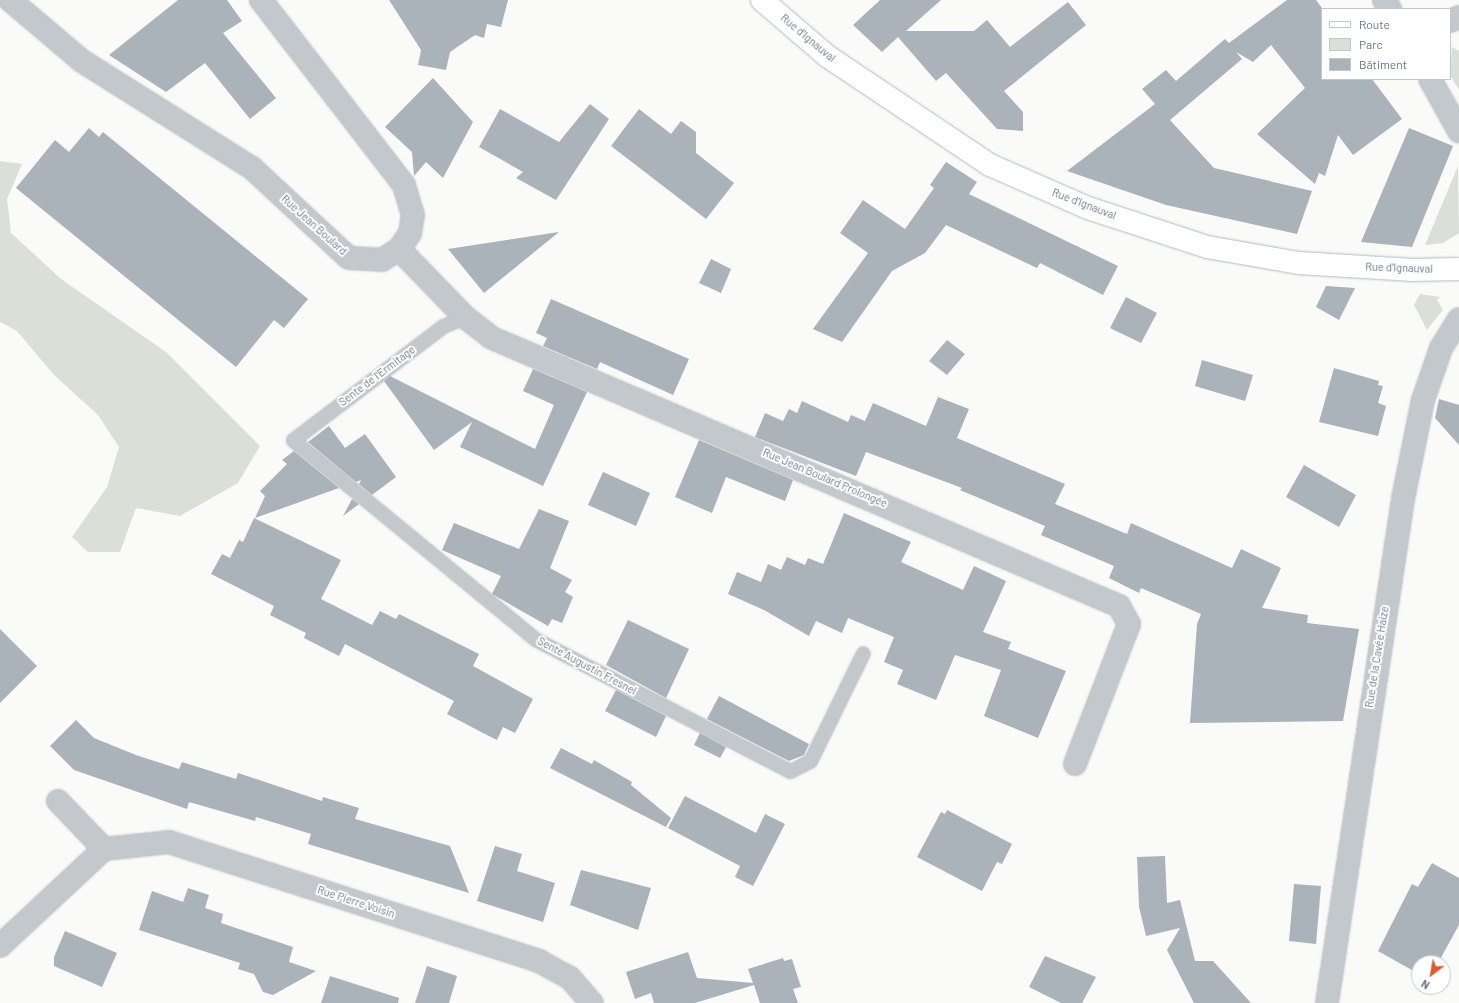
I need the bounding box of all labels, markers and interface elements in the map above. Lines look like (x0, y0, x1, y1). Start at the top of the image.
legend (1321, 8, 1451, 80)
street label: Rue d'Ignauval (778, 11, 838, 65)
text: Route (1359, 17, 1390, 31)
text: Parc (1359, 37, 1383, 51)
text: Bâtiment (1359, 57, 1407, 71)
street label: Rue d'Ignauval (1050, 186, 1118, 222)
street label: Rue Jean Boulard (279, 192, 349, 258)
street label: Rue d'Ignauval (1365, 260, 1433, 276)
street label: Sente de l'Ermitage (336, 343, 418, 409)
street label: Rue Jean Boulard Prolongée (761, 446, 889, 510)
street label: Rue de la Cavée Haize (1362, 605, 1392, 709)
street label: Sente Augustin Fresnel (535, 634, 639, 698)
street label: Rue Pierre Voisin (316, 883, 396, 921)
north arrow (1411, 955, 1451, 995)
text: N (1419, 977, 1432, 992)

